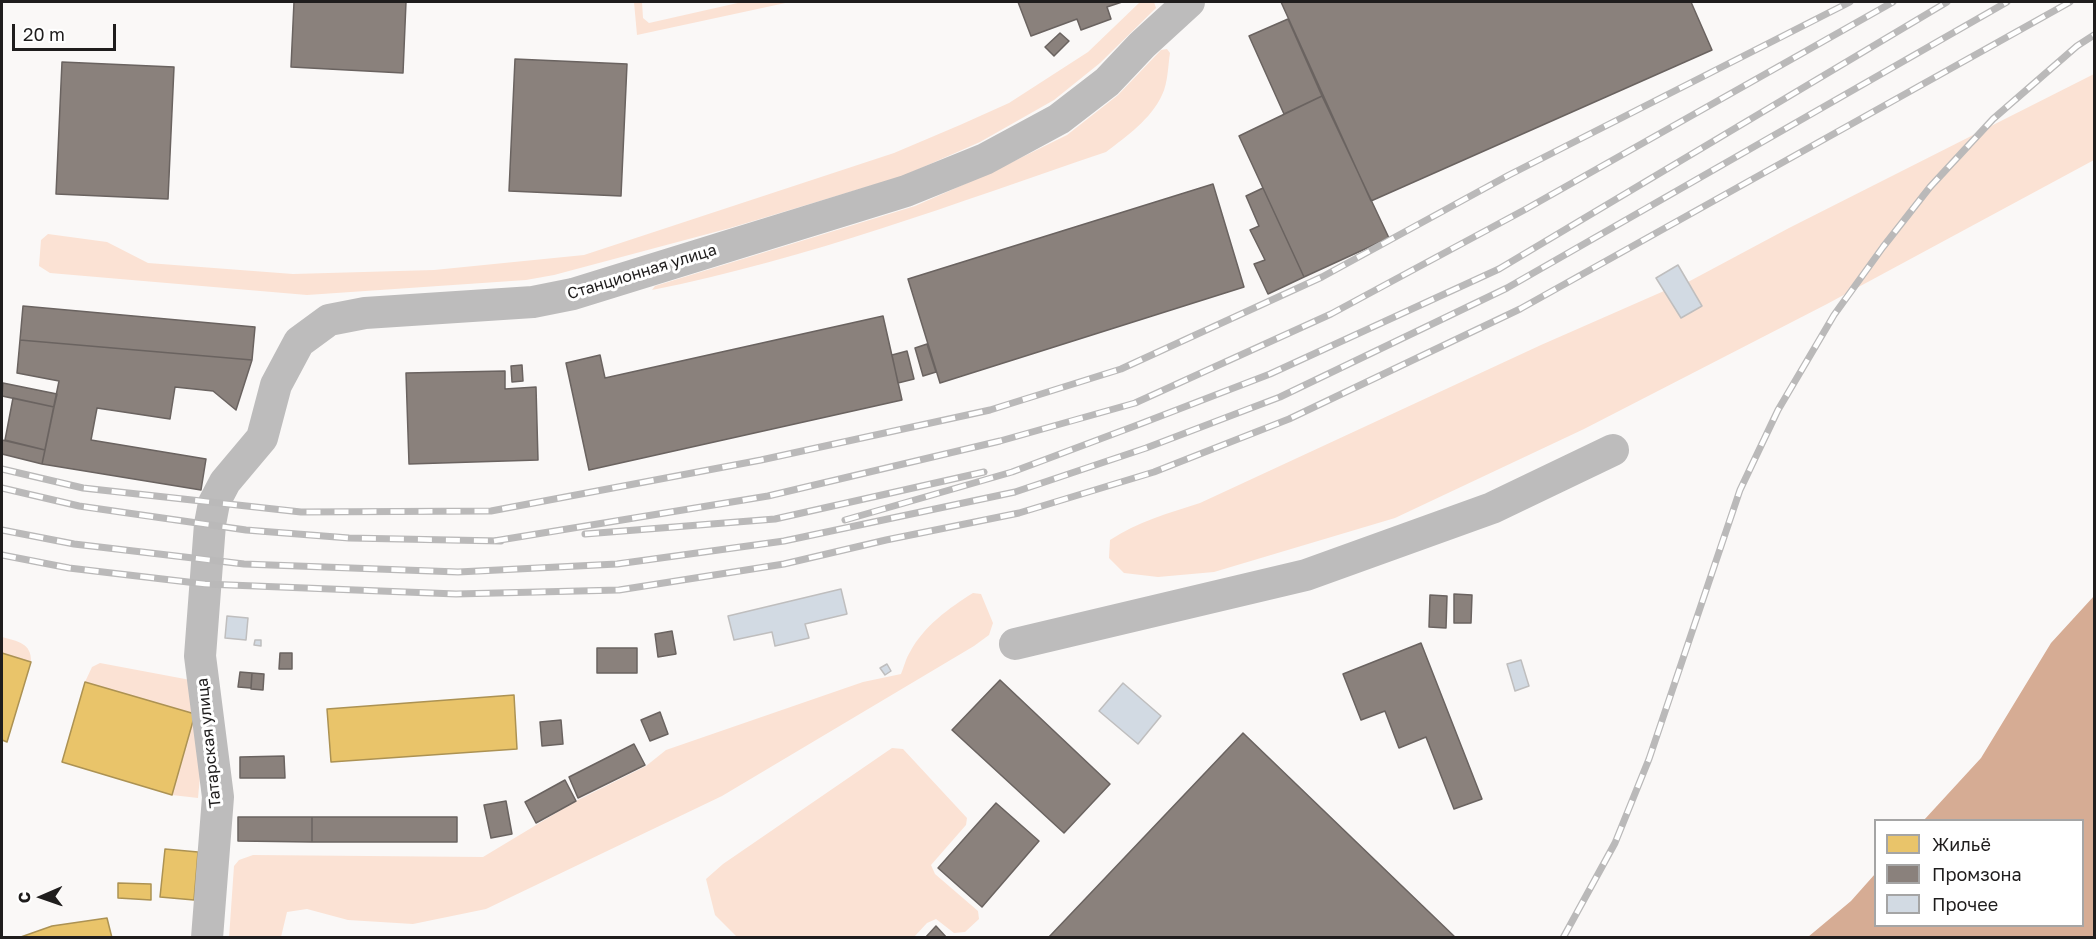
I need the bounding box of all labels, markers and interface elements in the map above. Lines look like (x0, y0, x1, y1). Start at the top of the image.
scale bar (15, 12, 118, 50)
text: 20 m (23, 23, 65, 45)
street label: Станционная улица (565, 240, 719, 304)
street label: Татарская улица (193, 677, 225, 809)
legend (1874, 819, 2084, 927)
text: Жильё (1932, 833, 1991, 855)
text: Промзона (1932, 863, 2022, 885)
north arrow (12, 867, 72, 927)
text: С (14, 892, 34, 904)
text: Прочее (1932, 893, 1998, 915)

